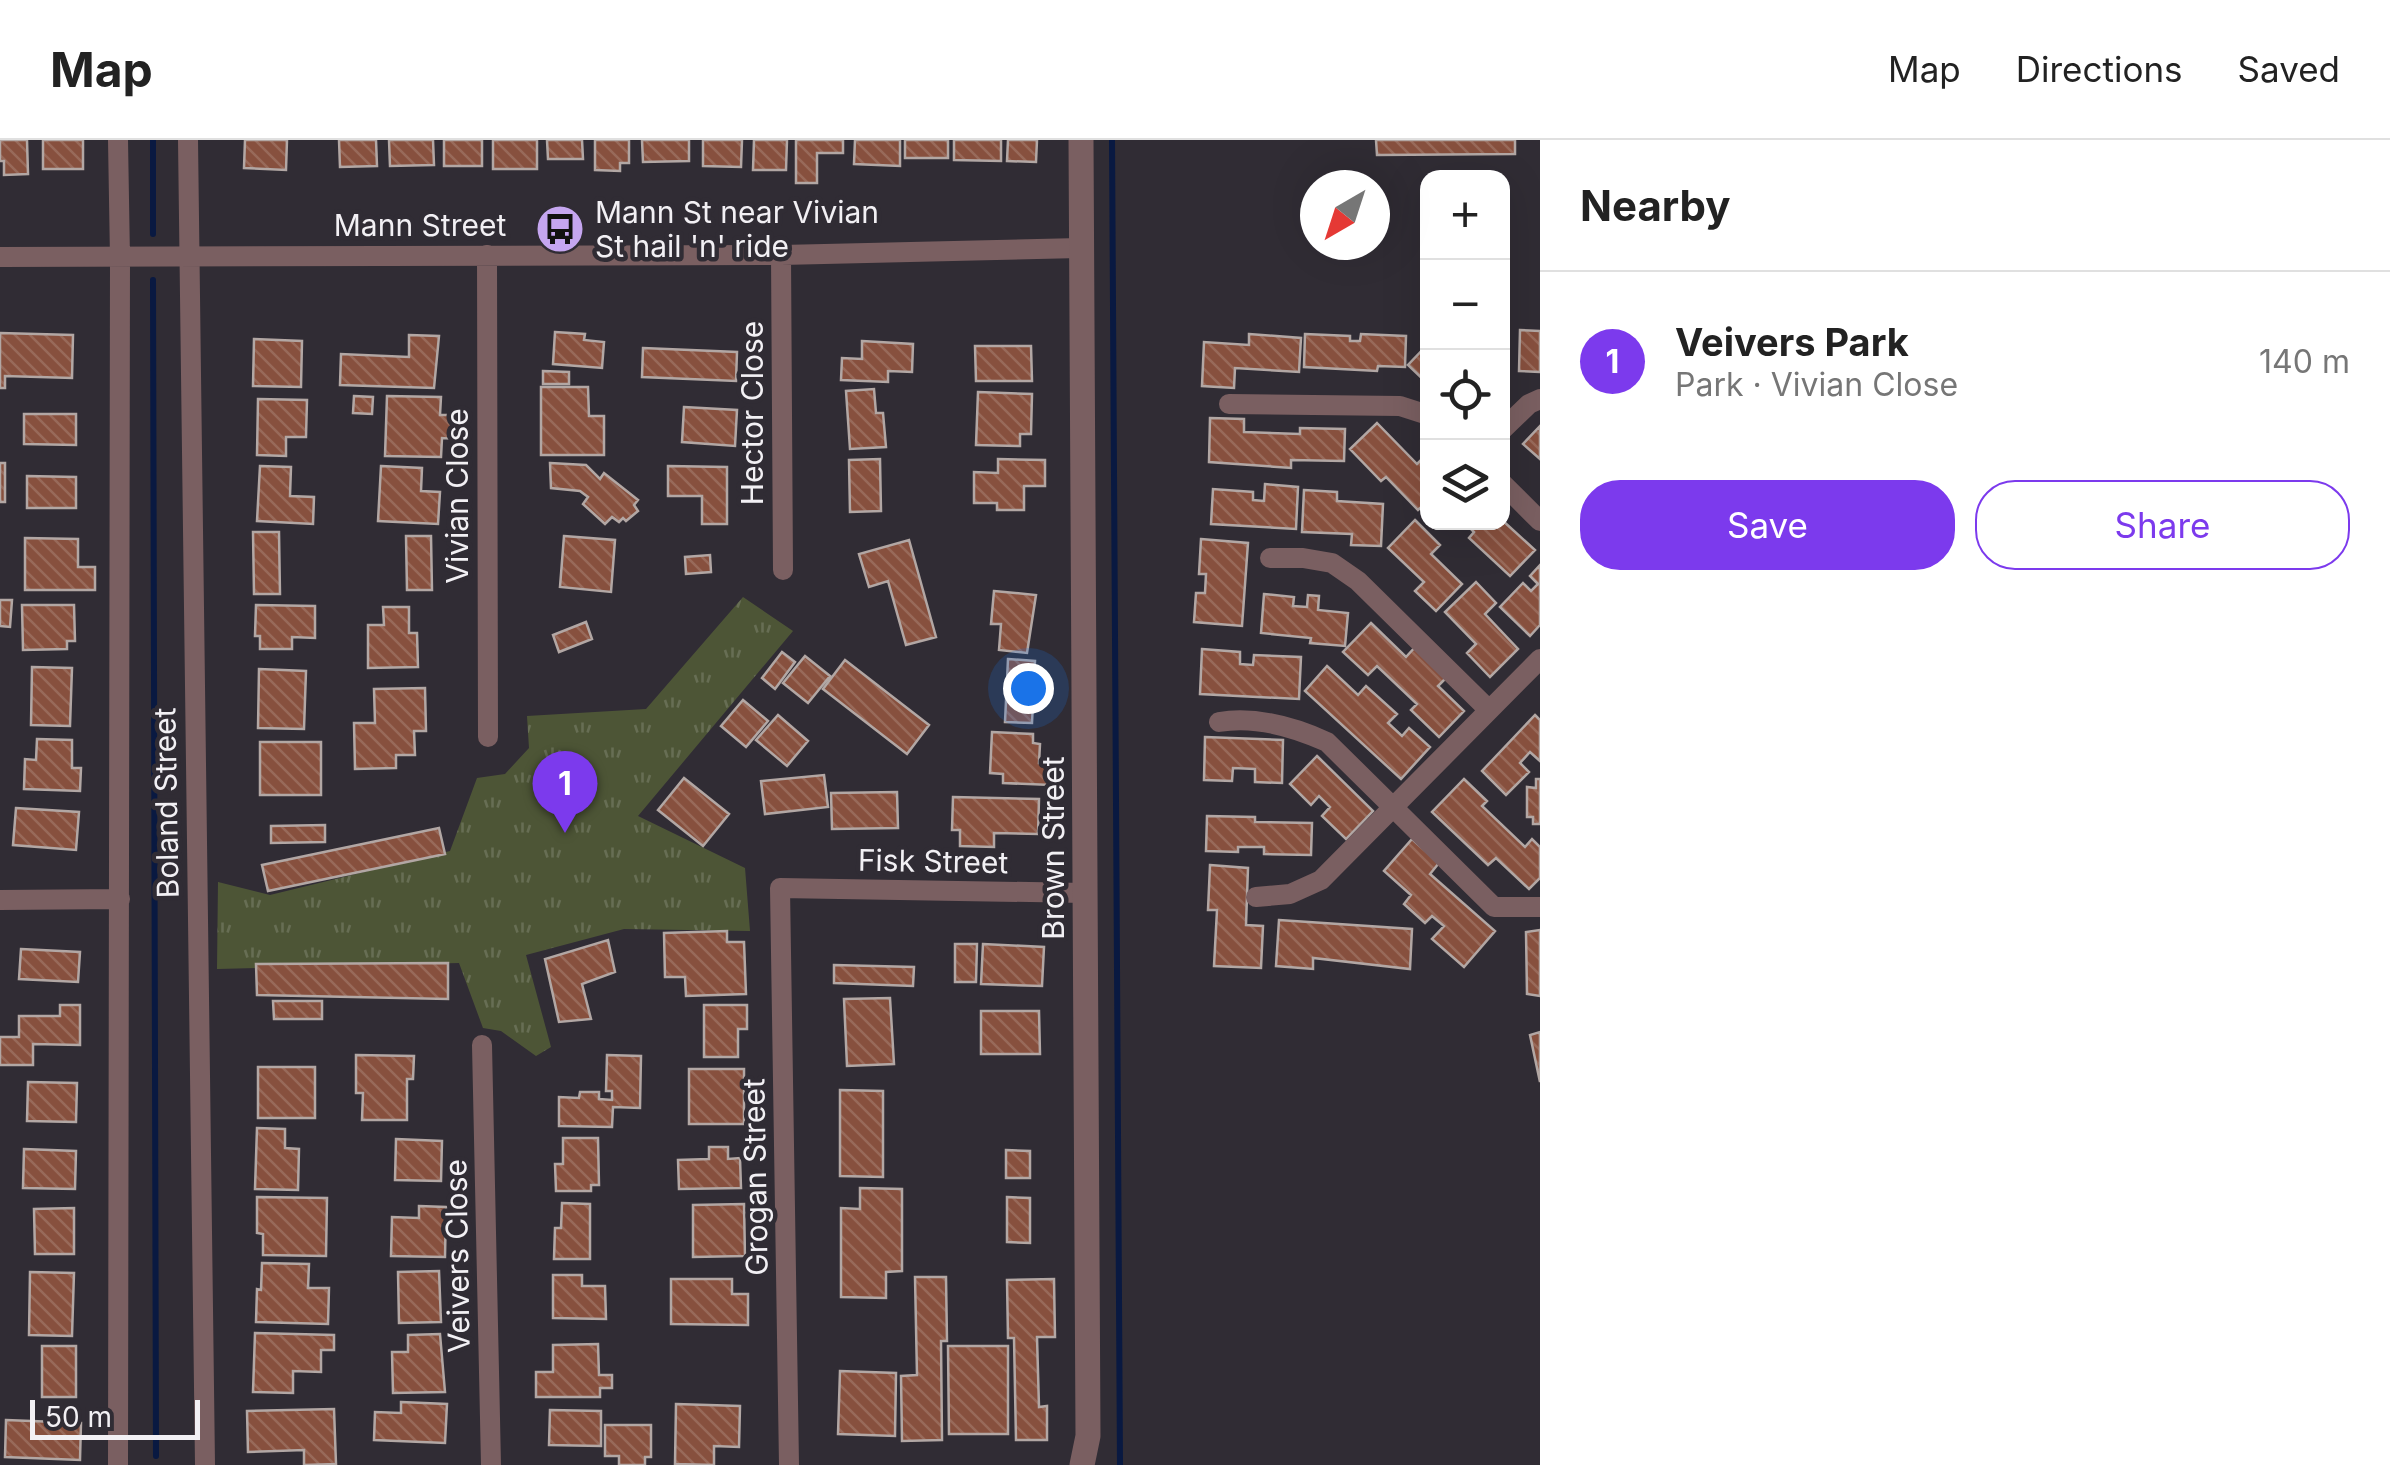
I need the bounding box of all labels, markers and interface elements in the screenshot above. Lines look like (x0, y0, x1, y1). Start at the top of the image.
text: Map (50, 40, 153, 99)
text: Map (1888, 48, 1961, 90)
text: Directions (2016, 48, 2183, 90)
text: Saved (2238, 48, 2340, 90)
north arrow (1300, 170, 1390, 260)
map controls (1420, 170, 1510, 530)
button: + (1420, 170, 1510, 260)
text: Nearby (1580, 180, 1731, 231)
place label: Mann St near Vivian St hail 'n' ride (595, 194, 879, 264)
bus stop icon: Mann St near Vivian St hail 'n' ride (534, 203, 586, 255)
street label: Mann Street (334, 207, 506, 243)
button: − (1420, 260, 1510, 350)
text: Veivers Park (1675, 319, 1909, 365)
street label: Hector Close (734, 321, 770, 505)
text: 1 (1606, 342, 1619, 381)
text: 140 m (2259, 342, 2350, 381)
button: locate (1420, 350, 1510, 440)
text: Park · Vivian Close (1675, 365, 1958, 404)
street label: Vivian Close (439, 408, 475, 584)
button: layers (1420, 440, 1510, 530)
button: Save (1580, 480, 1955, 570)
button: Share (1975, 480, 2350, 570)
your location (1003, 663, 1054, 714)
street label: Boland Street (146, 707, 186, 899)
pin: 1 (532, 750, 598, 833)
street label: Brown Street (1035, 756, 1071, 940)
street label: Fisk Street (858, 842, 1009, 880)
street label: Grogan Street (735, 1078, 775, 1276)
street label: Veivers Close (437, 1159, 477, 1353)
scale bar (30, 1395, 200, 1440)
text: 50 m (45, 1400, 112, 1434)

